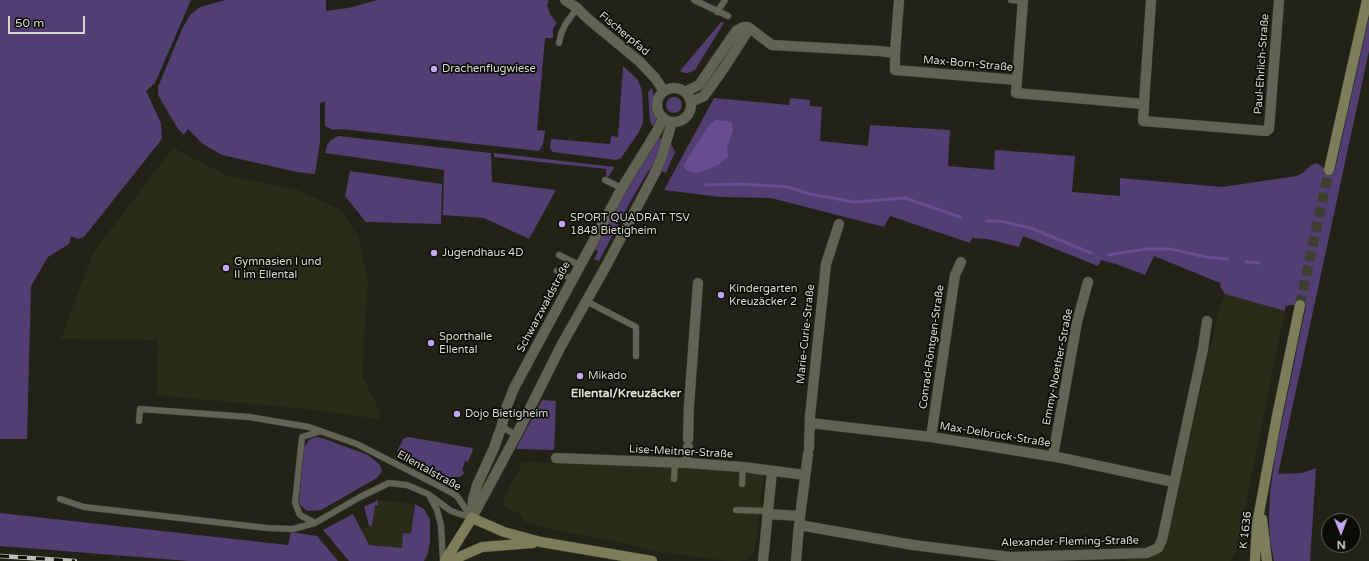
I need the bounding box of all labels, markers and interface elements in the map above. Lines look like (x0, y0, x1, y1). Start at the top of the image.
scale bar (10, 8, 87, 34)
street label: Fischerpfad (596, 9, 652, 59)
street label: Paul-Ehrlich-Straße (1252, 13, 1272, 115)
text: 50 m (15, 16, 44, 30)
street label: Max-Born-Straße (922, 53, 1014, 75)
place label: Drachenflugwiese (442, 62, 536, 76)
marker: Drachenflugwiese (429, 64, 439, 74)
place label: SPORT QUADRAT TSV 1848 Bietigheim (570, 211, 690, 237)
marker: SPORT QUADRAT TSV 1848 Bietigheim (557, 219, 567, 229)
place label: Jugendhaus 4D (442, 246, 523, 260)
marker: Jugendhaus 4D (429, 248, 439, 258)
place label: Gymnasien I und II im Ellental (234, 255, 321, 281)
street label: Schwarzwaldstraße (514, 259, 574, 355)
marker: Gymnasien I und II im Ellental (221, 263, 231, 273)
place label: Kindergarten Kreuzäcker 2 (729, 282, 797, 308)
street label: Marie-Curie-Straße (794, 283, 818, 385)
street label: Conrad-Röntgen-Straße (917, 284, 947, 410)
marker: Kindergarten Kreuzäcker 2 (716, 290, 726, 300)
street label: Emmy-Noether-Straße (1040, 308, 1076, 426)
place label: Sporthalle Ellental (439, 330, 492, 356)
marker: Sporthalle Ellental (426, 338, 436, 348)
place label: Mikado (588, 369, 627, 383)
marker: Mikado (575, 371, 585, 381)
district label: Ellental/Kreuzäcker (571, 387, 681, 401)
place label: Dojo Bietigheim (465, 407, 548, 421)
marker: Dojo Bietigheim (452, 409, 462, 419)
street label: Max-Delbrück-Straße (939, 420, 1051, 450)
street label: Lise-Meitner-Straße (629, 443, 733, 461)
street label: Ellentalstraße (395, 448, 463, 494)
street label: K 1636 (1237, 510, 1255, 550)
north arrow (1321, 513, 1361, 553)
street label: Alexander-Fleming-Straße (1001, 534, 1139, 550)
text: N (1337, 538, 1346, 551)

